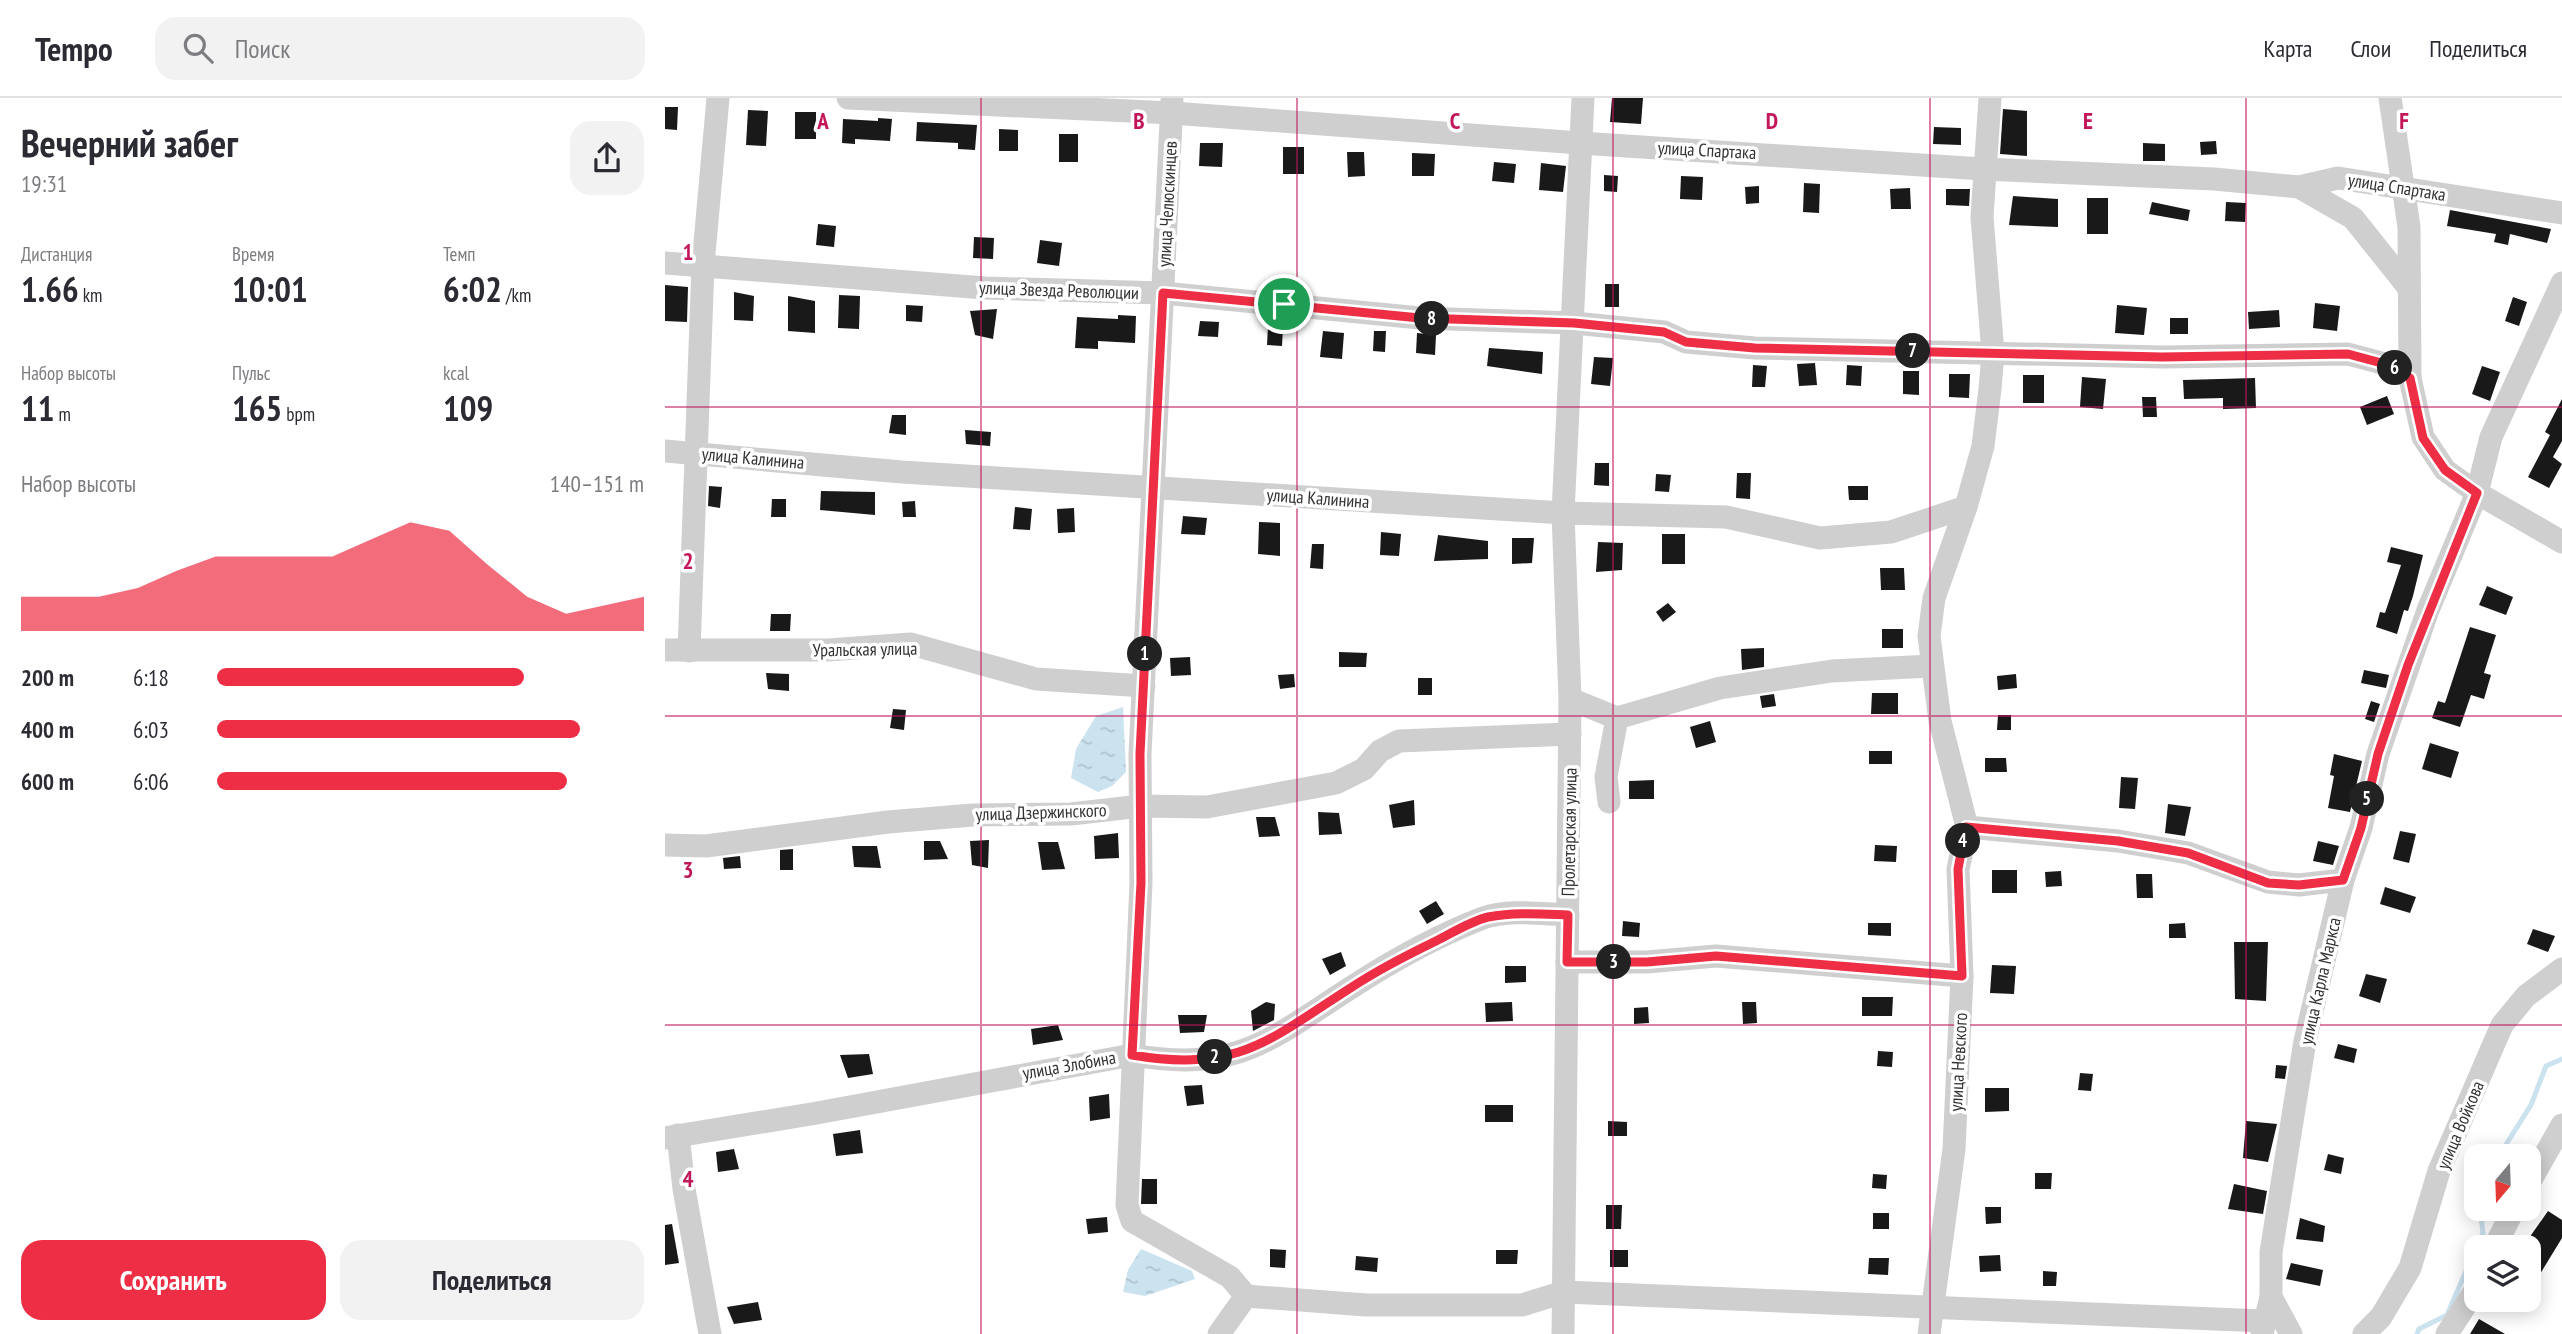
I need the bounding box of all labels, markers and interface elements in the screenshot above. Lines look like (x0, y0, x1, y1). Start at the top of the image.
search box (155, 17, 645, 80)
text: Tempo (35, 27, 113, 70)
icon: search (179, 29, 217, 67)
text: Поиск (235, 32, 290, 65)
text: Карта (2264, 33, 2312, 64)
text: Слои (2350, 33, 2391, 64)
text: Поделиться (2429, 33, 2527, 64)
text: A (816, 106, 829, 135)
text: B (1133, 106, 1145, 135)
text: C (1450, 106, 1461, 135)
text: D (1766, 106, 1778, 135)
text: E (2083, 106, 2093, 135)
text: F (2399, 106, 2409, 135)
text: Вечерний забег (21, 118, 238, 167)
button: share (570, 121, 644, 195)
street label: улица Спартака (1657, 136, 1757, 164)
street label: улица Челюскинцев (1152, 140, 1182, 268)
street label: улица Спартака (2346, 168, 2448, 206)
text: 19:31 (21, 169, 67, 198)
text: 1 (683, 237, 694, 266)
text: Дистанция (21, 242, 92, 266)
text: Время (232, 242, 274, 266)
text: Темп (443, 242, 475, 266)
text: 1.66 (21, 266, 79, 312)
text: 10:01 (232, 266, 308, 312)
text: 6:02 (443, 266, 502, 312)
pin (1254, 274, 1314, 334)
street label: улица Звезда Революции (979, 276, 1139, 304)
text: km (79, 283, 102, 307)
text: /km (502, 283, 531, 307)
icon: arrive (1265, 285, 1303, 323)
pin: 8 (1415, 302, 1449, 336)
text: 8 (1427, 306, 1436, 330)
pin: 7 (1895, 334, 1931, 368)
text: 7 (1908, 338, 1917, 362)
pin: 6 (2377, 350, 2413, 386)
text: 6 (2390, 355, 2399, 379)
text: Набор высоты (21, 361, 116, 385)
text: Пульс (232, 361, 270, 385)
text: kcal (443, 361, 469, 385)
text: 11 (21, 385, 54, 431)
text: 165 (232, 385, 282, 431)
text: 109 (443, 385, 493, 431)
text: m (54, 402, 71, 426)
text: bpm (282, 402, 315, 426)
street label: улица Калинина (701, 442, 805, 474)
text: Набор высоты (21, 469, 136, 498)
text: 140–151 m (550, 469, 644, 498)
street label: улица Калинина (1266, 483, 1370, 513)
text: 2 (683, 546, 694, 575)
pin: 1 (1127, 636, 1163, 672)
street label: Уральская улица (813, 637, 917, 661)
text: 1 (1140, 641, 1149, 665)
text: 200 m (21, 663, 74, 692)
text: 6:18 (133, 663, 169, 692)
text: 400 m (21, 715, 74, 744)
text: 6:03 (133, 715, 169, 744)
text: 600 m (21, 767, 74, 796)
text: 6:06 (133, 767, 169, 796)
street label: Пролетарская улица (1556, 767, 1582, 897)
pin: 5 (2349, 782, 2385, 816)
text: 5 (2362, 786, 2371, 810)
street label: улица Дзержинского (975, 798, 1107, 826)
pin: 4 (1945, 824, 1981, 858)
text: 4 (1958, 828, 1967, 852)
text: 3 (683, 855, 694, 884)
street label: улица Карла Маркса (2294, 915, 2346, 1047)
pin: 3 (1597, 944, 1632, 980)
text: 3 (1609, 949, 1618, 973)
street label: улица Невского (1944, 1012, 1972, 1112)
pin: 2 (1197, 1040, 1233, 1074)
text: 2 (1210, 1044, 1219, 1068)
street label: улица Злобина (1021, 1045, 1117, 1085)
street label: улица Войкова (2431, 1077, 2489, 1173)
north arrow (2464, 1144, 2541, 1222)
map controls (2464, 1144, 2541, 1312)
text: 4 (683, 1164, 694, 1193)
button: layers (2464, 1235, 2541, 1312)
button: Сохранить (21, 1240, 326, 1320)
button: Поделиться (340, 1240, 644, 1320)

